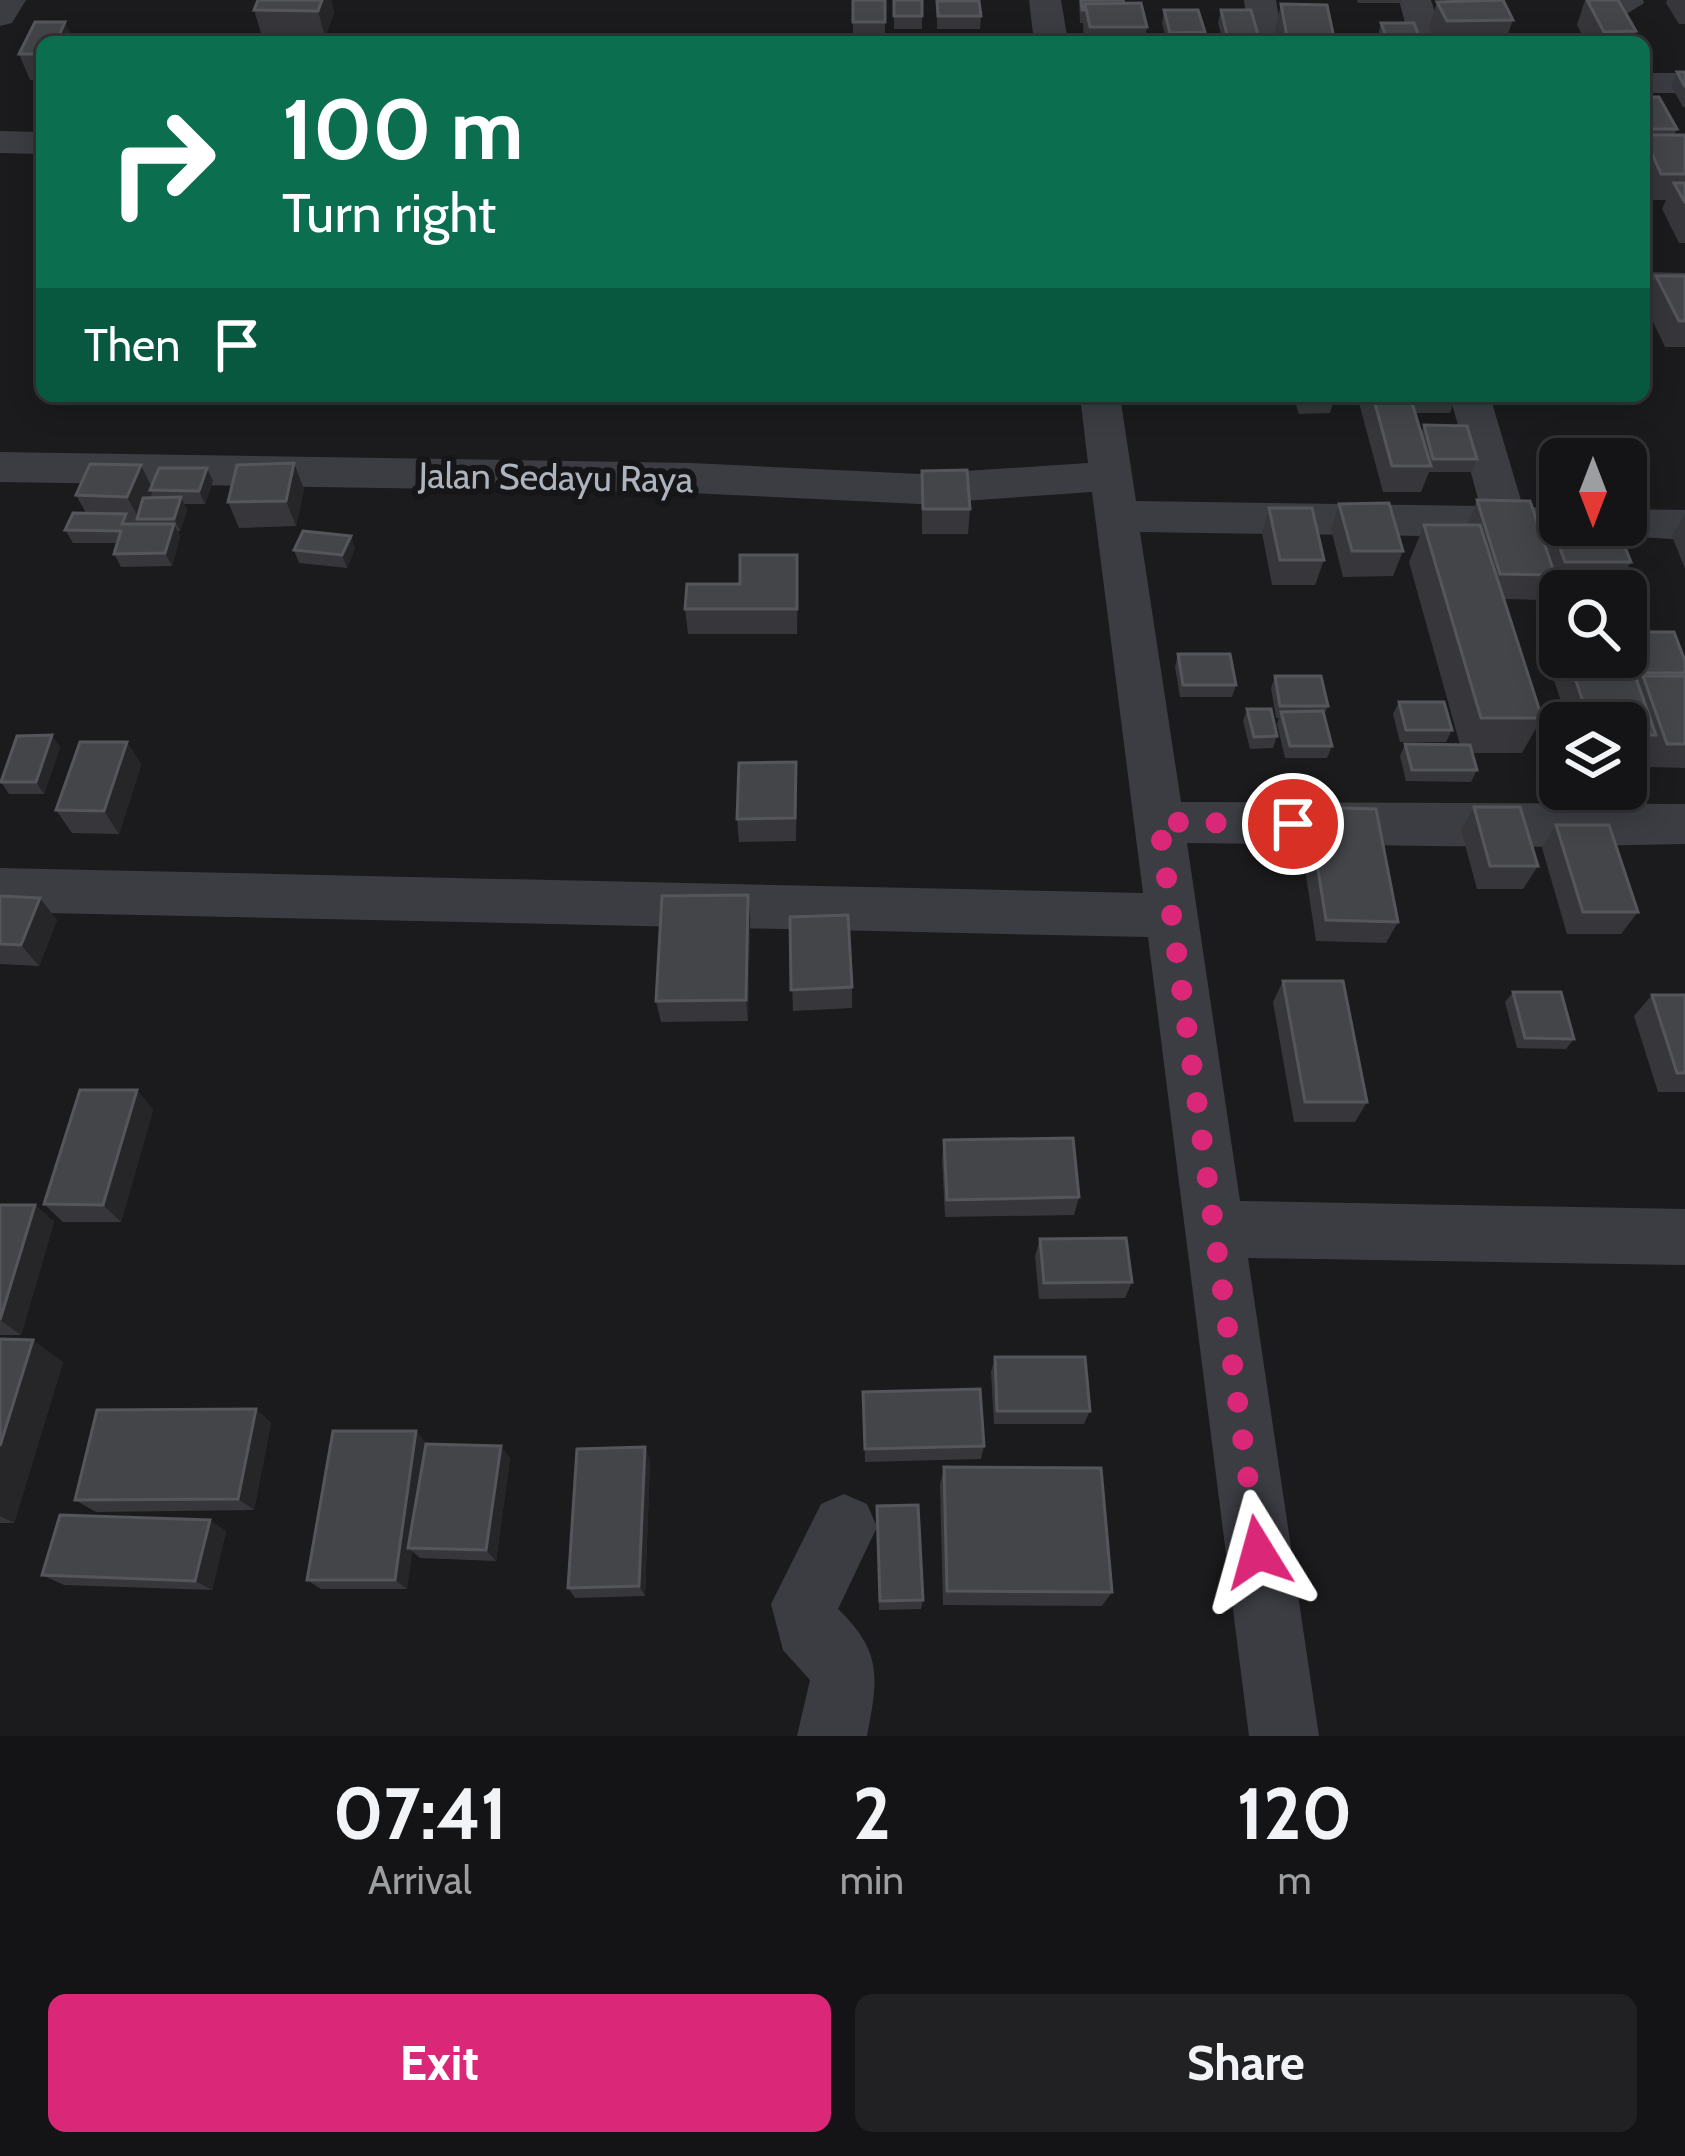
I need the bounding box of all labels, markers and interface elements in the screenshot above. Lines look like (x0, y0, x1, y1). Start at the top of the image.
text: 100 m (282, 78, 524, 180)
icon: right (84, 84, 240, 240)
text: Turn right (282, 180, 496, 246)
icon: arrive (204, 312, 270, 378)
text: Then (84, 318, 180, 372)
north arrow (1539, 438, 1647, 546)
map controls (1539, 438, 1647, 810)
street label: Jalan Sedayu Raya (417, 453, 694, 501)
button: search (1539, 570, 1647, 678)
button: layers (1539, 702, 1647, 810)
pin (1242, 773, 1344, 875)
icon: arrive (1260, 791, 1326, 857)
position arrow (1195, 1489, 1321, 1615)
text: 07:41 (333, 1770, 507, 1857)
text: 2 (853, 1770, 891, 1857)
text: 120 (1237, 1770, 1352, 1857)
text: Arrival (368, 1856, 472, 1904)
text: min (840, 1856, 904, 1904)
text: m (1277, 1856, 1312, 1904)
button: Exit (48, 1994, 831, 2132)
button: Share (855, 1994, 1637, 2132)

